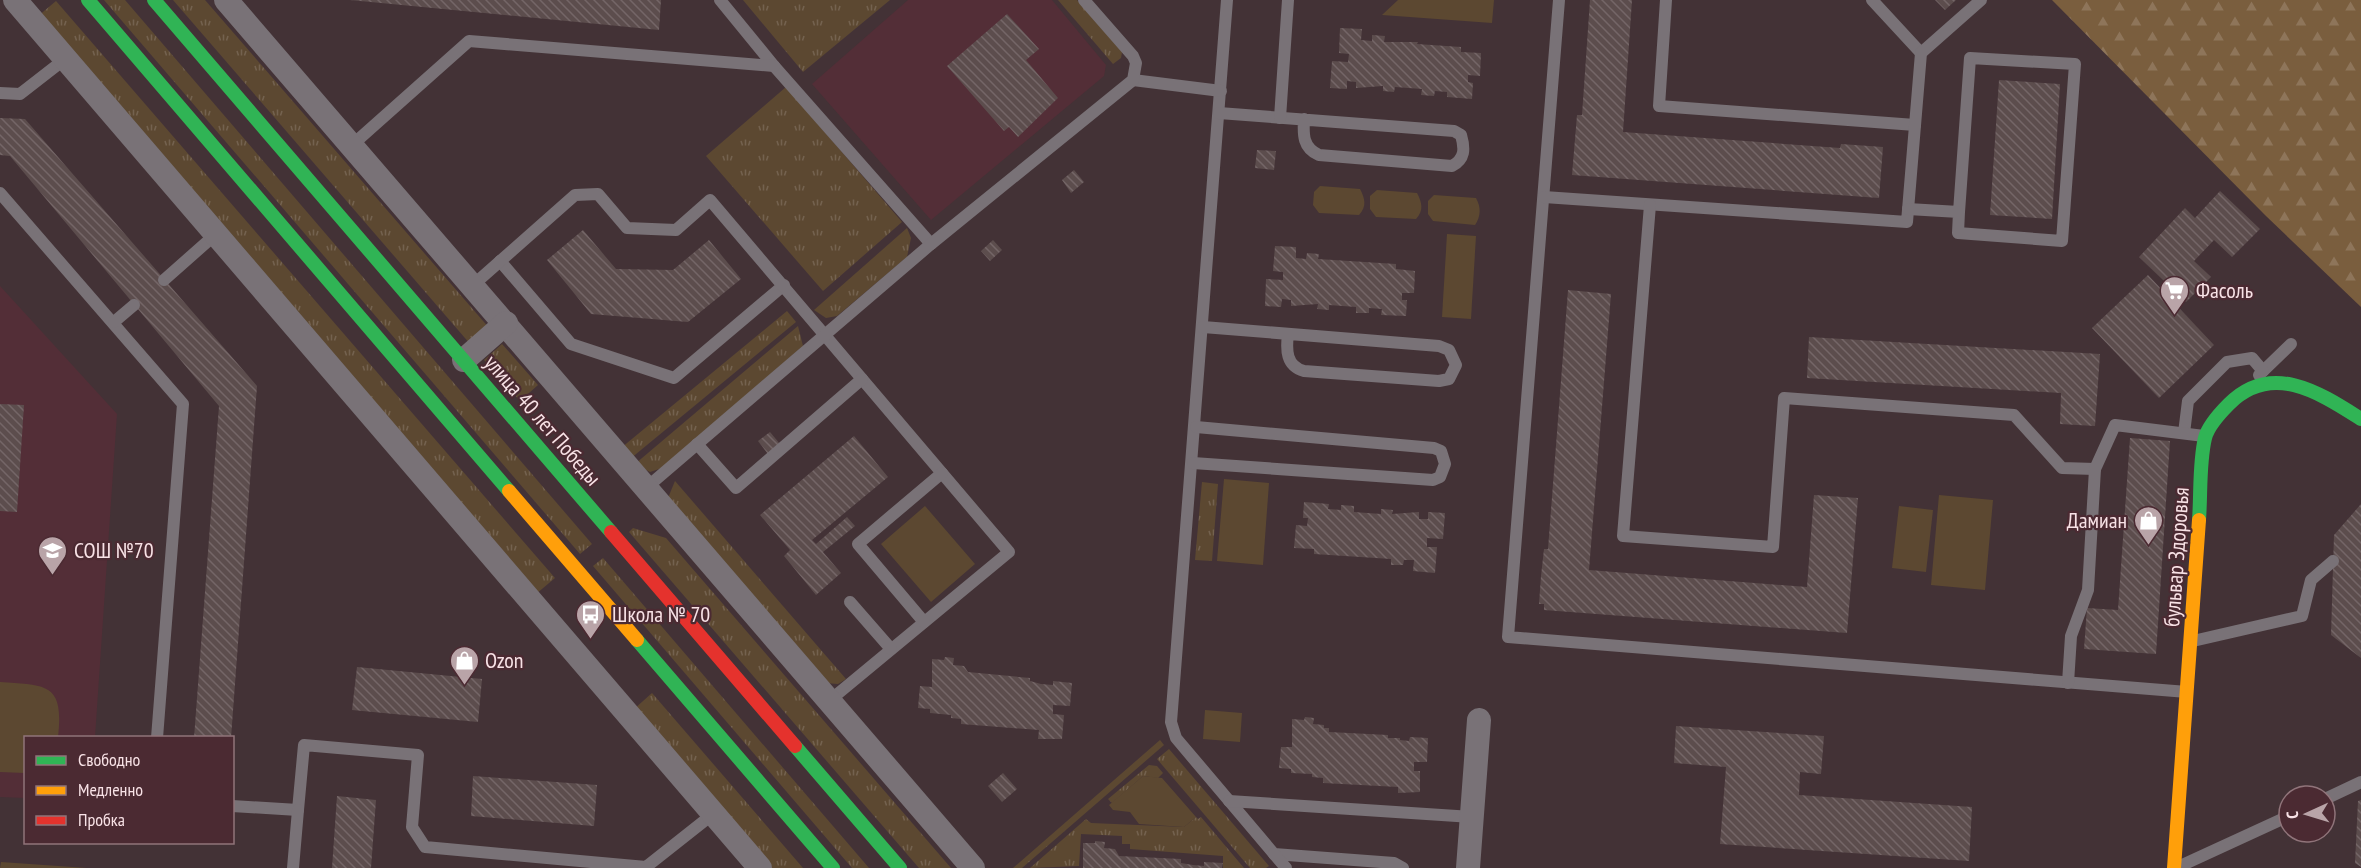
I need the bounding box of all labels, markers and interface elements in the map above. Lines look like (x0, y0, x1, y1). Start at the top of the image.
supermarket icon: Фасоль (2159, 274, 2191, 316)
place label: Фасоль (2196, 276, 2253, 304)
street label: улица 40 лет Победы (479, 349, 607, 491)
street label: бульвар Здоровья (2157, 486, 2195, 628)
shop icon: Дамиан (2132, 504, 2164, 546)
place label: Дамиан (2067, 506, 2127, 534)
school or university icon: СОШ №70 (37, 534, 69, 576)
place label: СОШ №70 (74, 536, 154, 564)
bus stop icon: Школа № 70 (575, 598, 607, 640)
place label: Школа № 70 (612, 600, 710, 628)
shop icon: Ozon (448, 644, 480, 686)
place label: Ozon (485, 646, 524, 674)
legend (24, 736, 234, 844)
text: Свободно (78, 748, 141, 771)
text: Медленно (78, 778, 143, 801)
north arrow (2277, 784, 2337, 844)
text: Пробка (78, 808, 125, 831)
text: С (2282, 810, 2302, 819)

